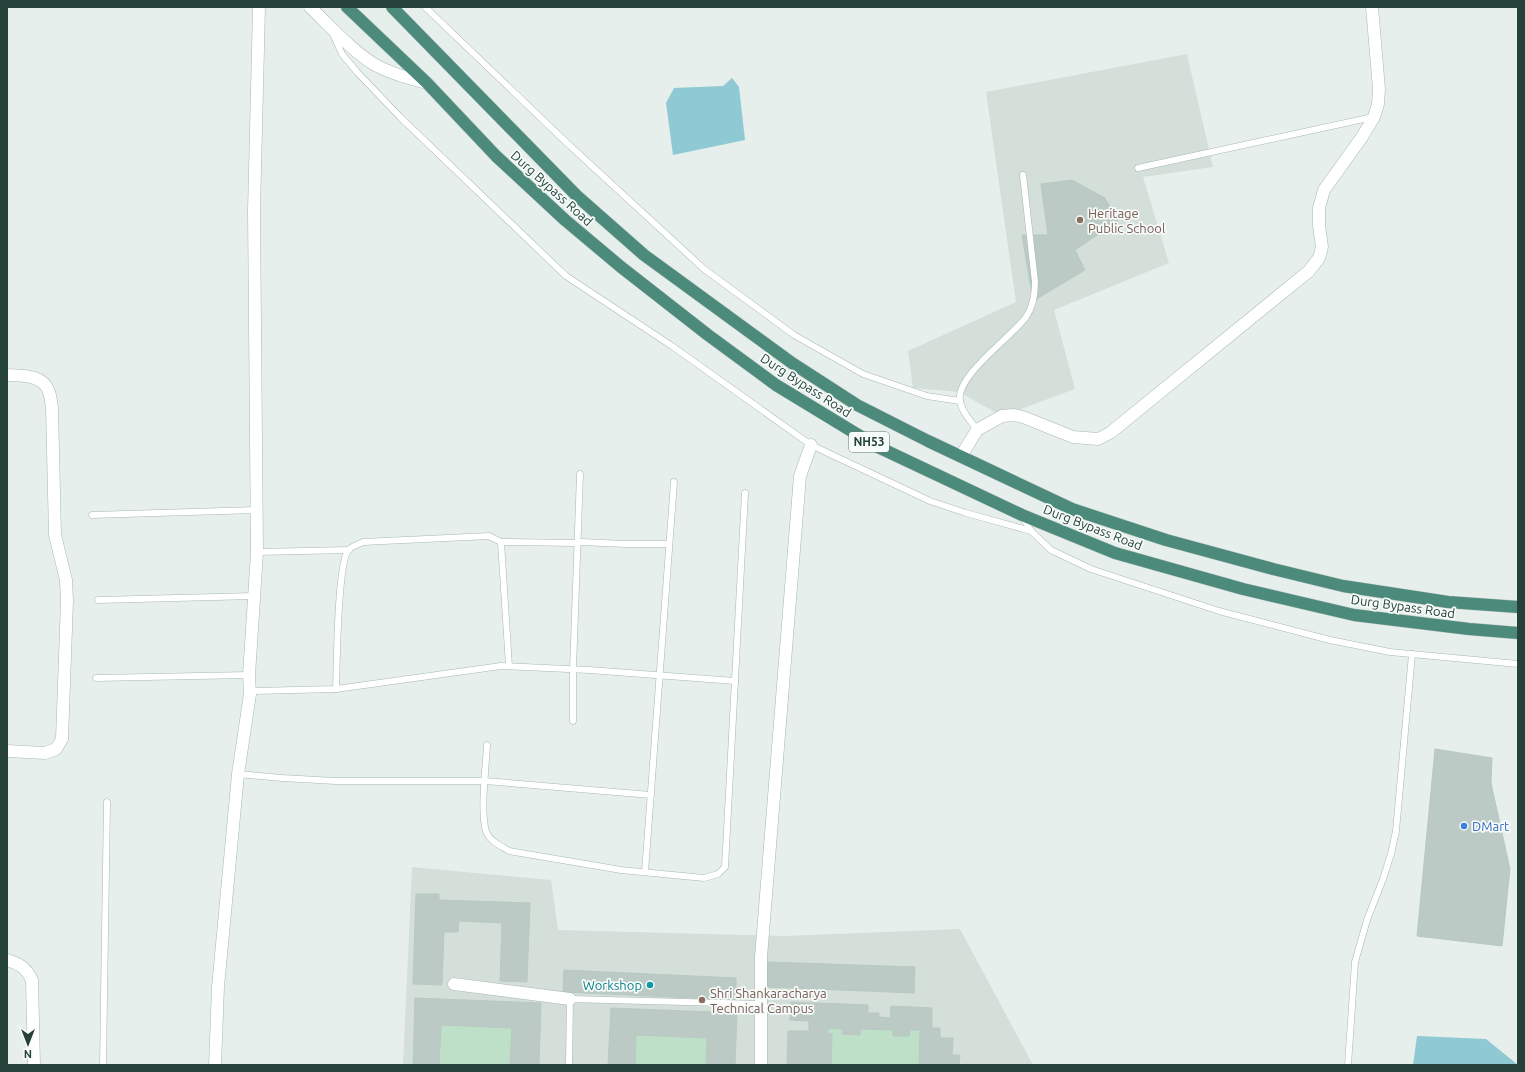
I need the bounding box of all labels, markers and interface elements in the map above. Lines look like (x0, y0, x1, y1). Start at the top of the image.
street label: Durg Bypass Road (508, 148, 596, 228)
place label: Heritage Public School (1088, 206, 1166, 235)
marker: Heritage Public School (1075, 215, 1085, 225)
street label: Durg Bypass Road (758, 351, 854, 419)
road number: NH53 (849, 432, 889, 452)
street label: Durg Bypass Road (1041, 502, 1145, 552)
street label: Durg Bypass Road (1350, 592, 1456, 620)
place label: DMart (1472, 819, 1509, 833)
marker: DMart (1459, 821, 1469, 831)
place label: Workshop (583, 978, 642, 992)
marker: Workshop (645, 980, 655, 990)
place label: Shri Shankaracharya Technical Campus (710, 986, 827, 1015)
marker: Shri Shankaracharya Technical Campus (697, 995, 707, 1005)
north arrow (8, 1024, 48, 1064)
text: N (24, 1048, 32, 1060)

